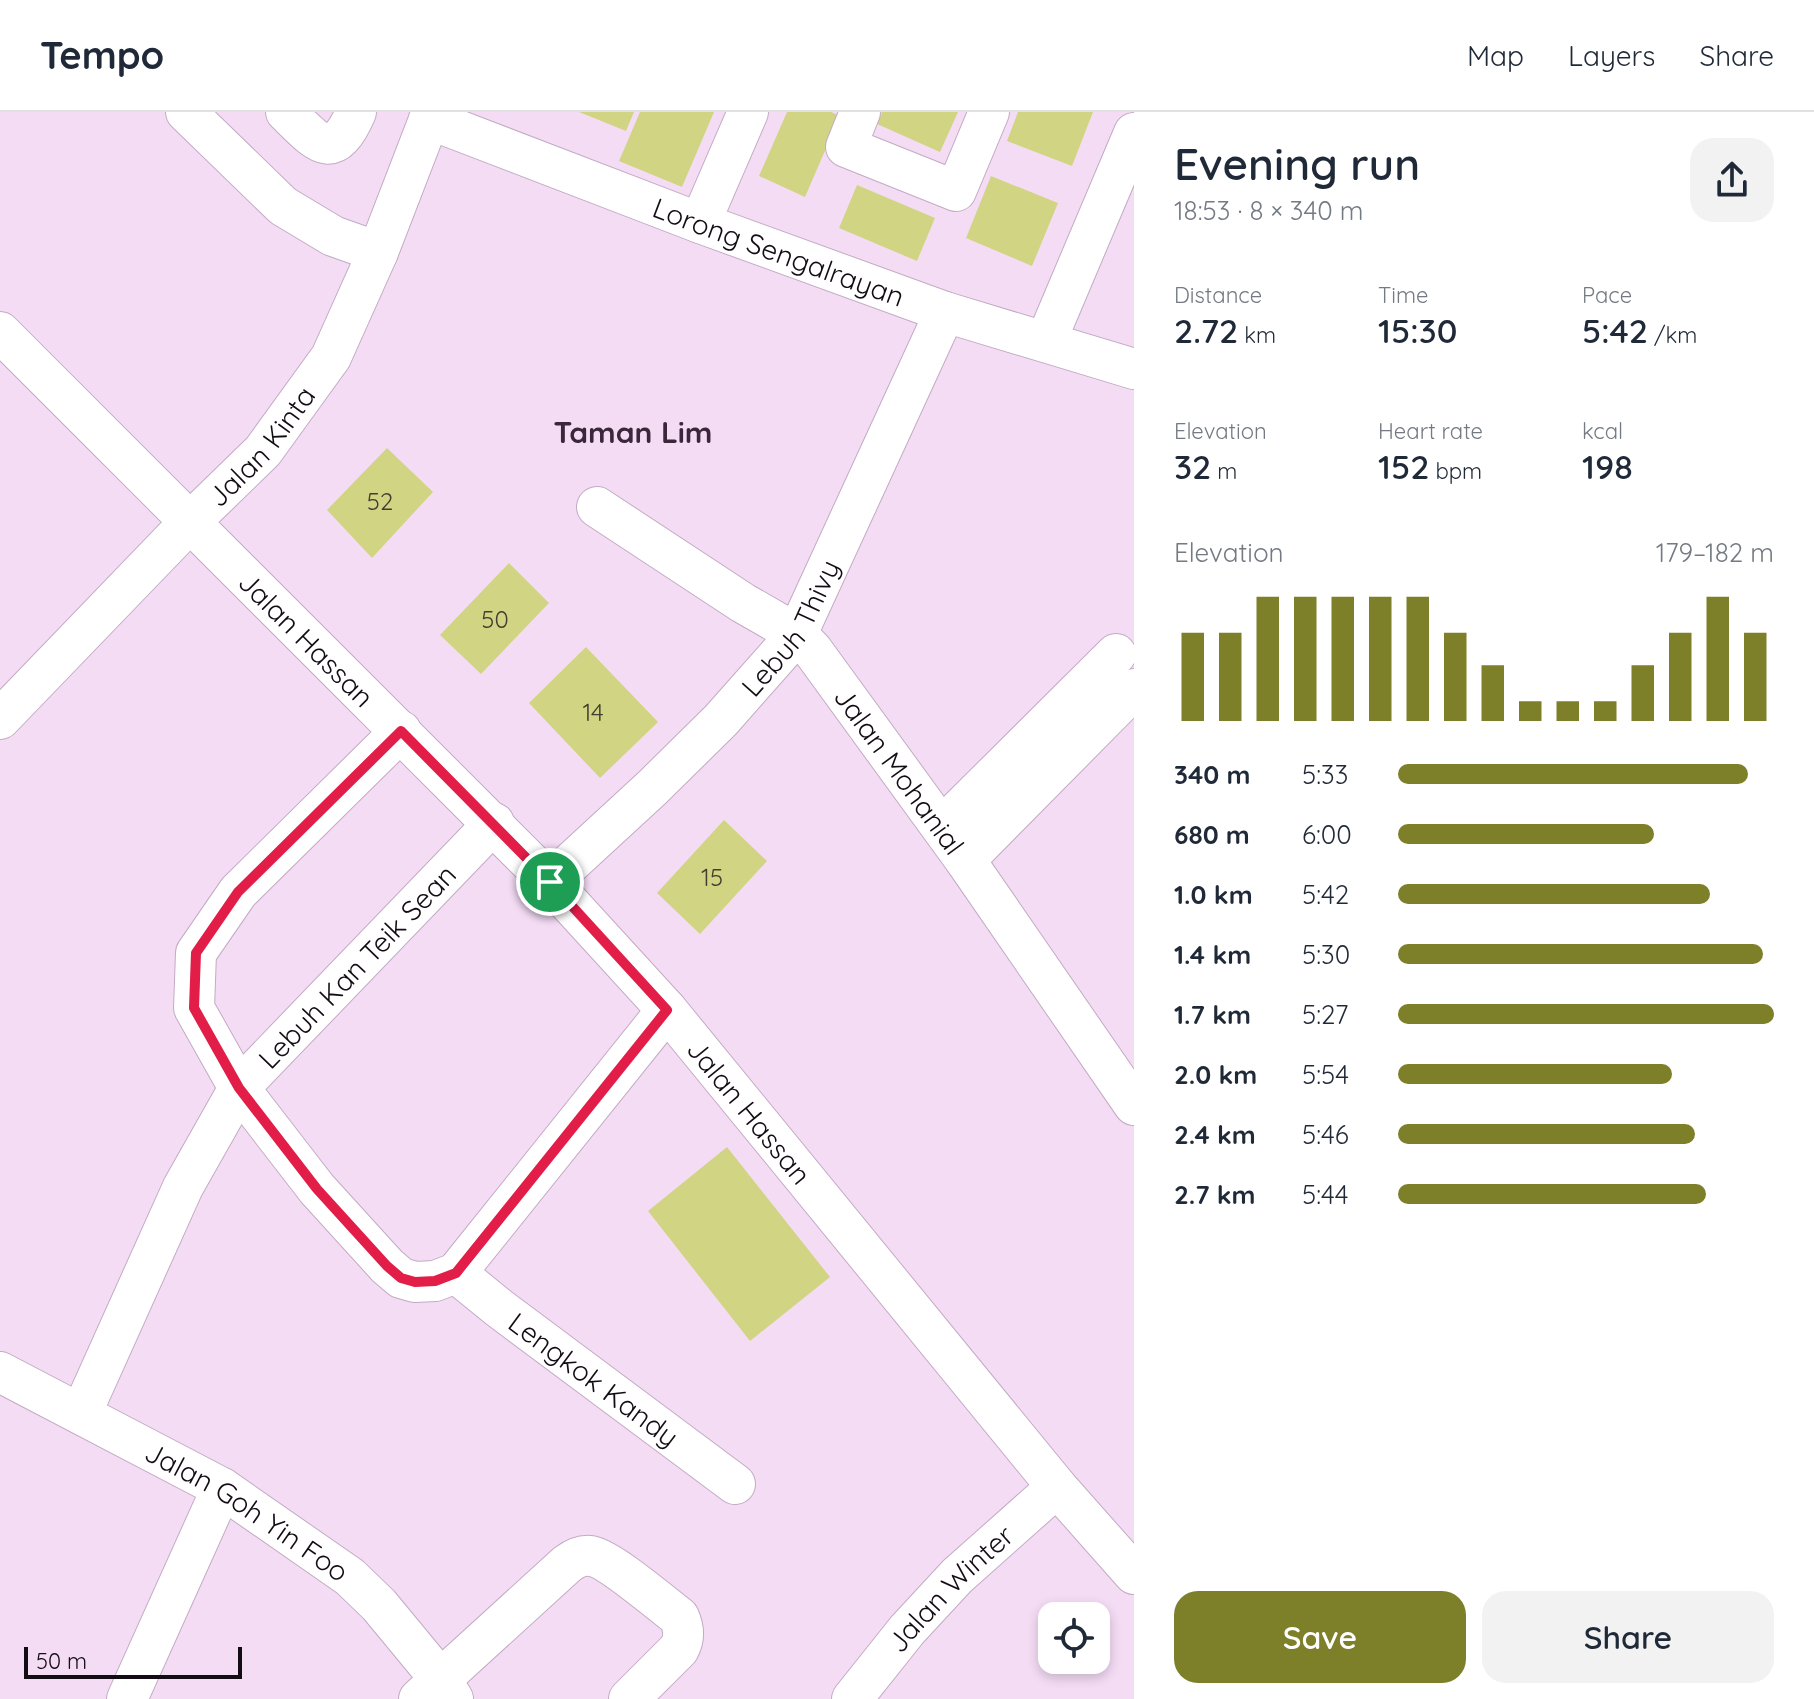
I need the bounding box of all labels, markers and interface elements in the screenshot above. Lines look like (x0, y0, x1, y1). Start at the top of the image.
text: Tempo (40, 31, 164, 79)
text: Map (1467, 38, 1524, 73)
text: Layers (1568, 38, 1655, 73)
text: Share (1699, 38, 1774, 73)
text: Evening run (1174, 136, 1420, 191)
button: share (1690, 138, 1774, 222)
street label: Lorong Sengalrayan (648, 189, 909, 313)
text: 18:53 · 8 × 340 m (1174, 194, 1363, 227)
text: Distance (1174, 281, 1262, 309)
text: Time (1378, 281, 1429, 309)
text: Pace (1582, 281, 1632, 309)
text: 2.72 (1174, 309, 1238, 352)
text: 15:30 (1378, 309, 1457, 352)
text: 5:42 (1582, 309, 1648, 352)
text: km (1238, 321, 1276, 349)
text: /km (1648, 321, 1697, 349)
street label: Jalan Kinta (200, 379, 322, 513)
district label: Taman Lim (554, 413, 713, 451)
text: Elevation (1174, 417, 1267, 445)
text: Heart rate (1378, 417, 1483, 445)
text: kcal (1582, 417, 1623, 445)
text: 32 (1174, 445, 1211, 488)
text: 152 (1378, 445, 1429, 488)
text: 198 (1582, 445, 1633, 488)
text: m (1211, 457, 1237, 485)
text: bpm (1429, 457, 1482, 485)
house number: 52 (367, 486, 393, 516)
text: Elevation (1174, 536, 1284, 569)
text: 179–182 m (1656, 536, 1774, 569)
street label: Lebuh Thivy (733, 554, 846, 703)
street label: Jalan Hassan (232, 564, 382, 714)
house number: 50 (481, 604, 509, 634)
street label: Jalan Mohanial (827, 680, 972, 861)
house number: 14 (582, 697, 604, 727)
text: 340 m (1174, 758, 1250, 791)
text: 5:33 (1302, 758, 1348, 791)
text: 680 m (1174, 818, 1250, 851)
text: 6:00 (1302, 818, 1352, 851)
pin (516, 848, 584, 916)
street label: Lebuh Kan Teik Sean (250, 857, 463, 1075)
icon: arrive (528, 860, 572, 904)
house number: 15 (701, 862, 723, 892)
text: 1.0 km (1174, 878, 1253, 911)
text: 5:42 (1302, 878, 1349, 911)
text: 1.4 km (1174, 938, 1251, 971)
text: 5:30 (1302, 938, 1350, 971)
text: 1.7 km (1174, 998, 1251, 1031)
text: 5:27 (1302, 998, 1348, 1031)
street label: Jalan Hassan (680, 1032, 819, 1191)
text: 2.0 km (1174, 1058, 1257, 1091)
text: 5:54 (1302, 1058, 1349, 1091)
text: 2.4 km (1174, 1118, 1256, 1151)
text: 5:46 (1302, 1118, 1349, 1151)
text: 2.7 km (1174, 1178, 1256, 1211)
text: 5:44 (1302, 1178, 1348, 1211)
street label: Lengkok Kandy (502, 1304, 686, 1454)
street label: Jalan Goh Yin Foo (139, 1434, 356, 1589)
street label: Jalan Winter (879, 1517, 1020, 1659)
button: Save (1174, 1591, 1466, 1683)
button: Share (1482, 1591, 1774, 1683)
map controls (1038, 1602, 1110, 1674)
button: locate (1038, 1602, 1110, 1674)
scale bar (24, 1643, 242, 1679)
text: 50 m (36, 1647, 87, 1675)

